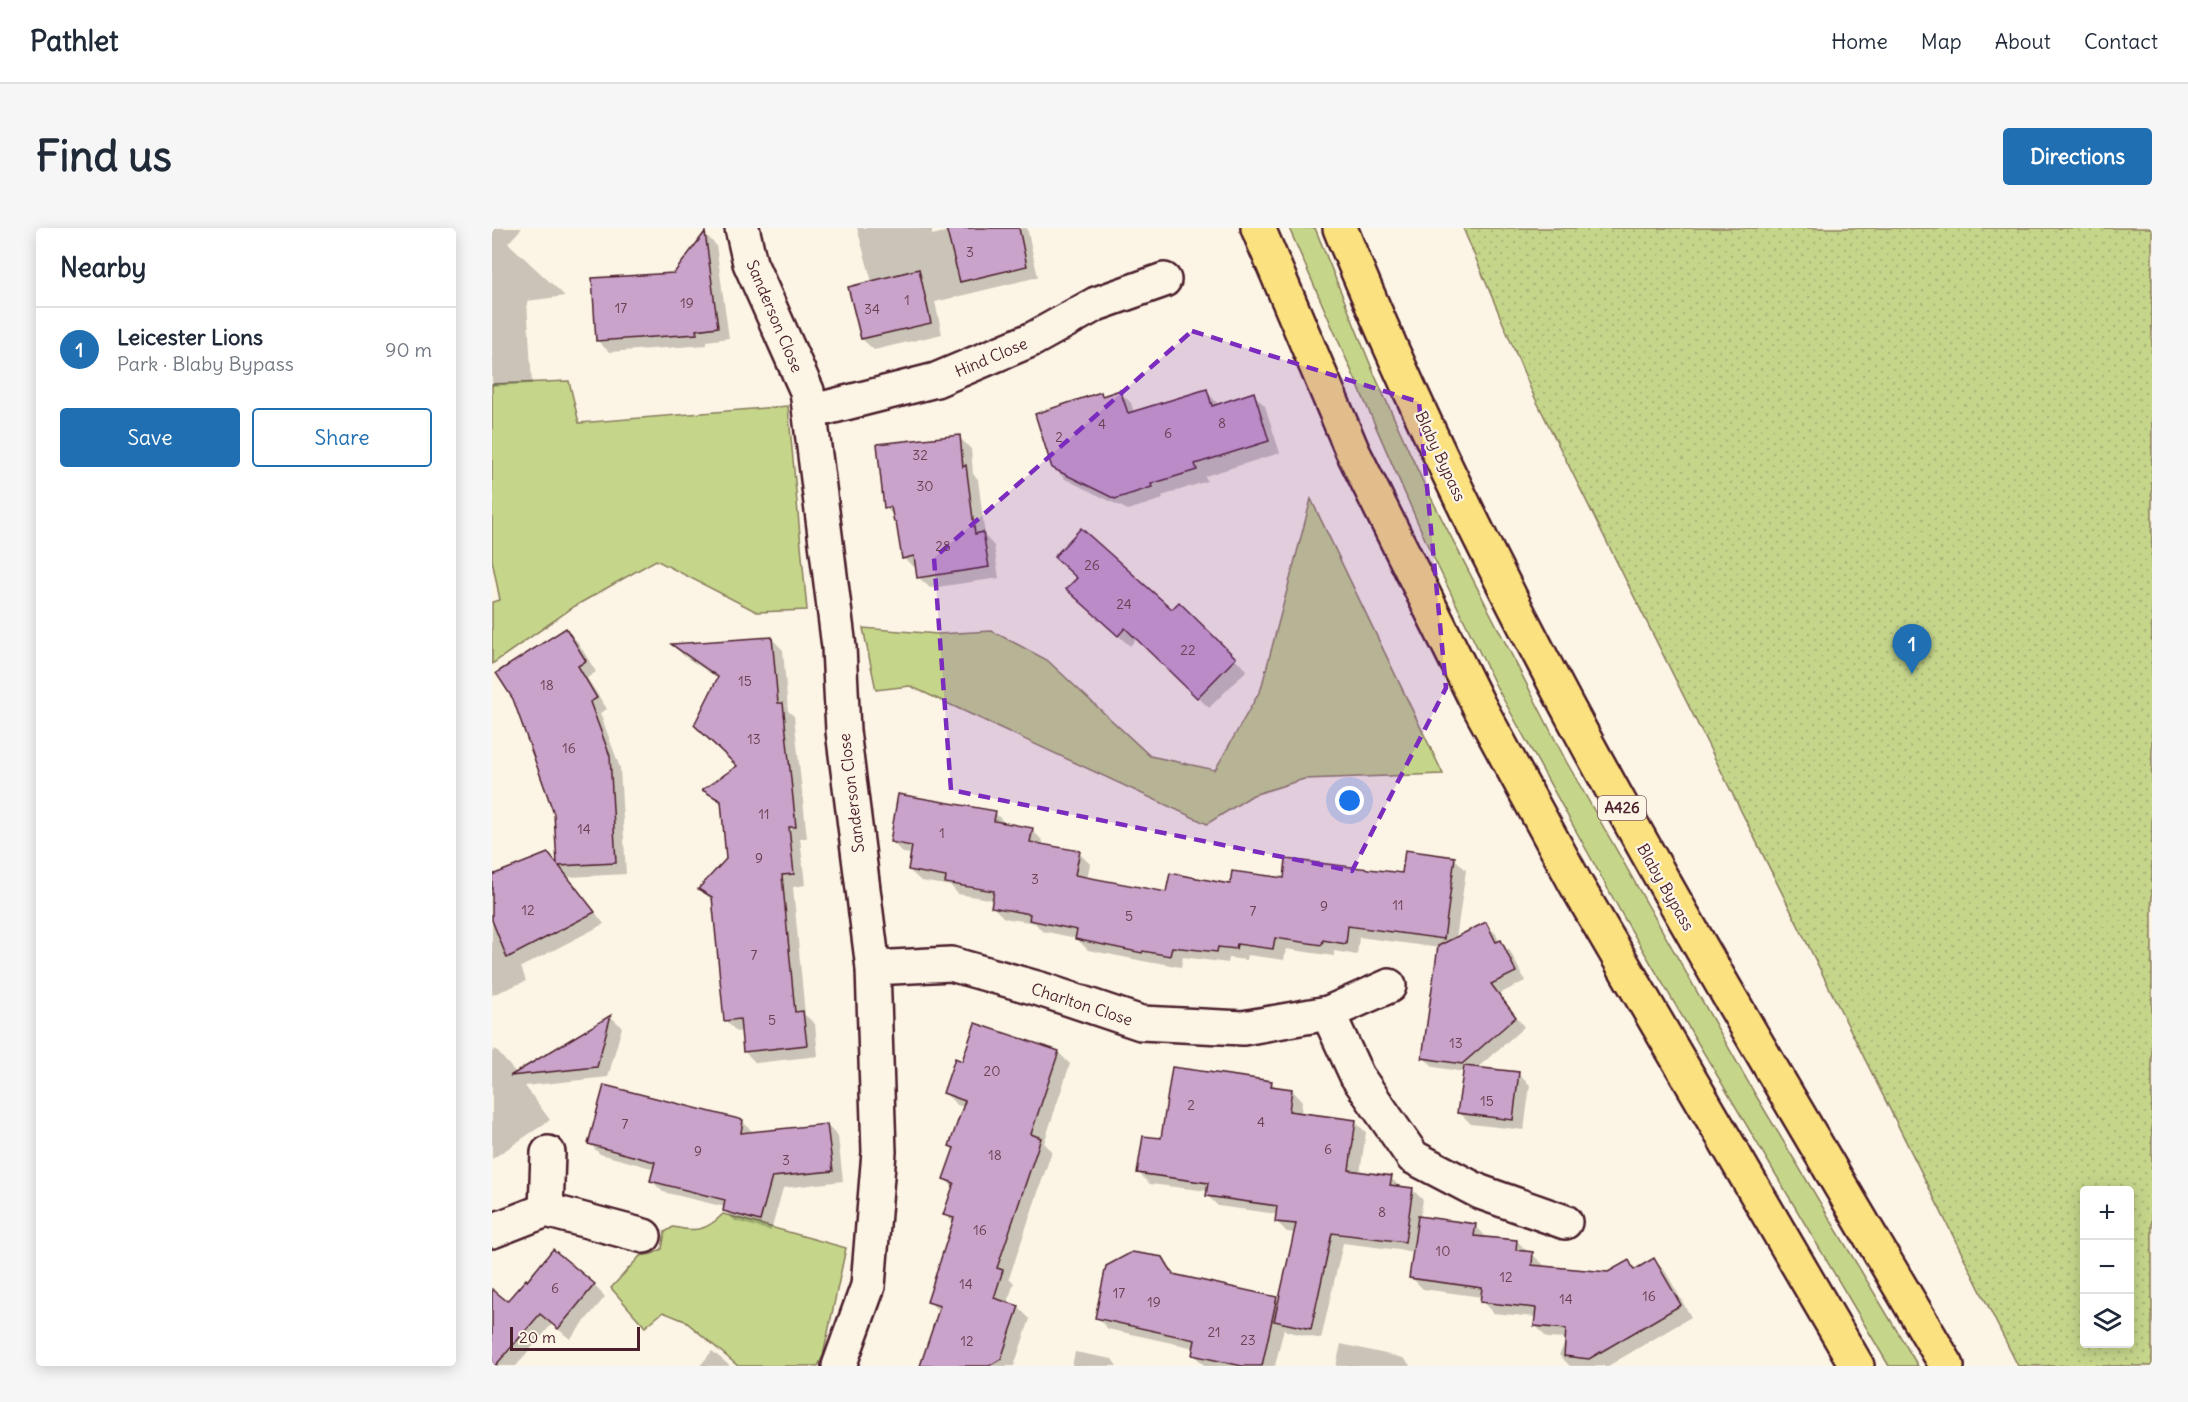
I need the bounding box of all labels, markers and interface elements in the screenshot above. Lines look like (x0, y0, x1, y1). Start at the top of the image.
text: Pathlet (30, 23, 119, 59)
text: Home (1831, 28, 1888, 55)
text: Map (1921, 28, 1962, 55)
text: About (1995, 28, 2051, 55)
text: Contact (2084, 28, 2158, 55)
button: Directions (2003, 128, 2152, 185)
text: Find us (36, 130, 172, 182)
house number: 3 (966, 243, 974, 261)
text: Nearby (60, 251, 146, 284)
street label: Sanderson Close (742, 257, 808, 375)
house number: 1 (904, 291, 910, 309)
house number: 19 (680, 294, 694, 312)
house number: 17 (615, 299, 627, 317)
house number: 34 (864, 300, 880, 318)
text: Leicester Lions (117, 323, 263, 351)
street label: Hind Close (952, 333, 1030, 381)
text: 1 (76, 337, 83, 362)
text: 90 m (385, 337, 432, 362)
text: Park · Blaby Bypass (117, 351, 294, 376)
button: Save (60, 408, 240, 467)
button: Share (252, 408, 432, 467)
street label: Blaby Bypass (1411, 408, 1471, 504)
house number: 8 (1218, 414, 1226, 432)
house number: 4 (1098, 415, 1106, 433)
house number: 6 (1164, 424, 1172, 442)
house number: 2 (1055, 428, 1063, 446)
house number: 32 (912, 446, 928, 464)
house number: 30 (916, 477, 934, 495)
house number: 28 (935, 537, 951, 555)
house number: 26 (1084, 556, 1100, 574)
house number: 24 (1116, 595, 1132, 613)
pin: 1 (1892, 624, 1932, 674)
house number: 22 (1180, 641, 1196, 659)
house number: 15 (738, 672, 752, 690)
house number: 18 (540, 676, 554, 694)
house number: 13 (747, 730, 761, 748)
street label: Sanderson Close (834, 732, 868, 854)
house number: 16 (562, 739, 576, 757)
your location (1335, 786, 1364, 815)
road number: A426 (1598, 796, 1646, 820)
house number: 11 (758, 805, 770, 823)
house number: 14 (577, 820, 591, 838)
house number: 1 (939, 824, 945, 842)
street label: Blaby Bypass (1633, 840, 1699, 934)
house number: 9 (755, 849, 763, 867)
house number: 3 (1031, 870, 1039, 888)
house number: 11 (1392, 896, 1404, 914)
house number: 9 (1320, 897, 1328, 915)
house number: 12 (521, 901, 535, 919)
house number: 7 (1250, 902, 1257, 920)
house number: 5 (1125, 907, 1133, 925)
house number: 7 (751, 946, 758, 964)
street label: Charlton Close (1029, 978, 1135, 1030)
house number: 5 (768, 1011, 776, 1029)
house number: 13 (1449, 1034, 1463, 1052)
house number: 20 (984, 1062, 1000, 1080)
house number: 15 (1480, 1092, 1494, 1110)
house number: 2 (1187, 1096, 1195, 1114)
house number: 4 (1257, 1113, 1265, 1131)
house number: 7 (622, 1115, 629, 1133)
house number: 6 (1324, 1140, 1332, 1158)
house number: 9 (694, 1142, 702, 1160)
house number: 18 (988, 1146, 1002, 1164)
house number: 3 (782, 1151, 790, 1169)
map controls (2080, 1186, 2134, 1348)
button: + (2080, 1186, 2134, 1240)
house number: 8 (1378, 1203, 1386, 1221)
house number: 16 (973, 1221, 987, 1239)
button: − (2080, 1240, 2134, 1294)
house number: 10 (1436, 1242, 1450, 1260)
house number: 12 (1499, 1268, 1513, 1286)
house number: 14 (959, 1275, 973, 1293)
house number: 6 (551, 1279, 559, 1297)
house number: 17 (1113, 1284, 1125, 1302)
house number: 16 (1642, 1287, 1656, 1305)
house number: 14 (1559, 1290, 1573, 1308)
house number: 19 (1147, 1293, 1161, 1311)
button: layers (2080, 1294, 2134, 1348)
house number: 21 (1207, 1323, 1221, 1341)
scale bar (510, 1324, 640, 1352)
text: 20 m (519, 1327, 556, 1347)
house number: 23 (1240, 1331, 1256, 1349)
house number: 12 (960, 1332, 974, 1350)

